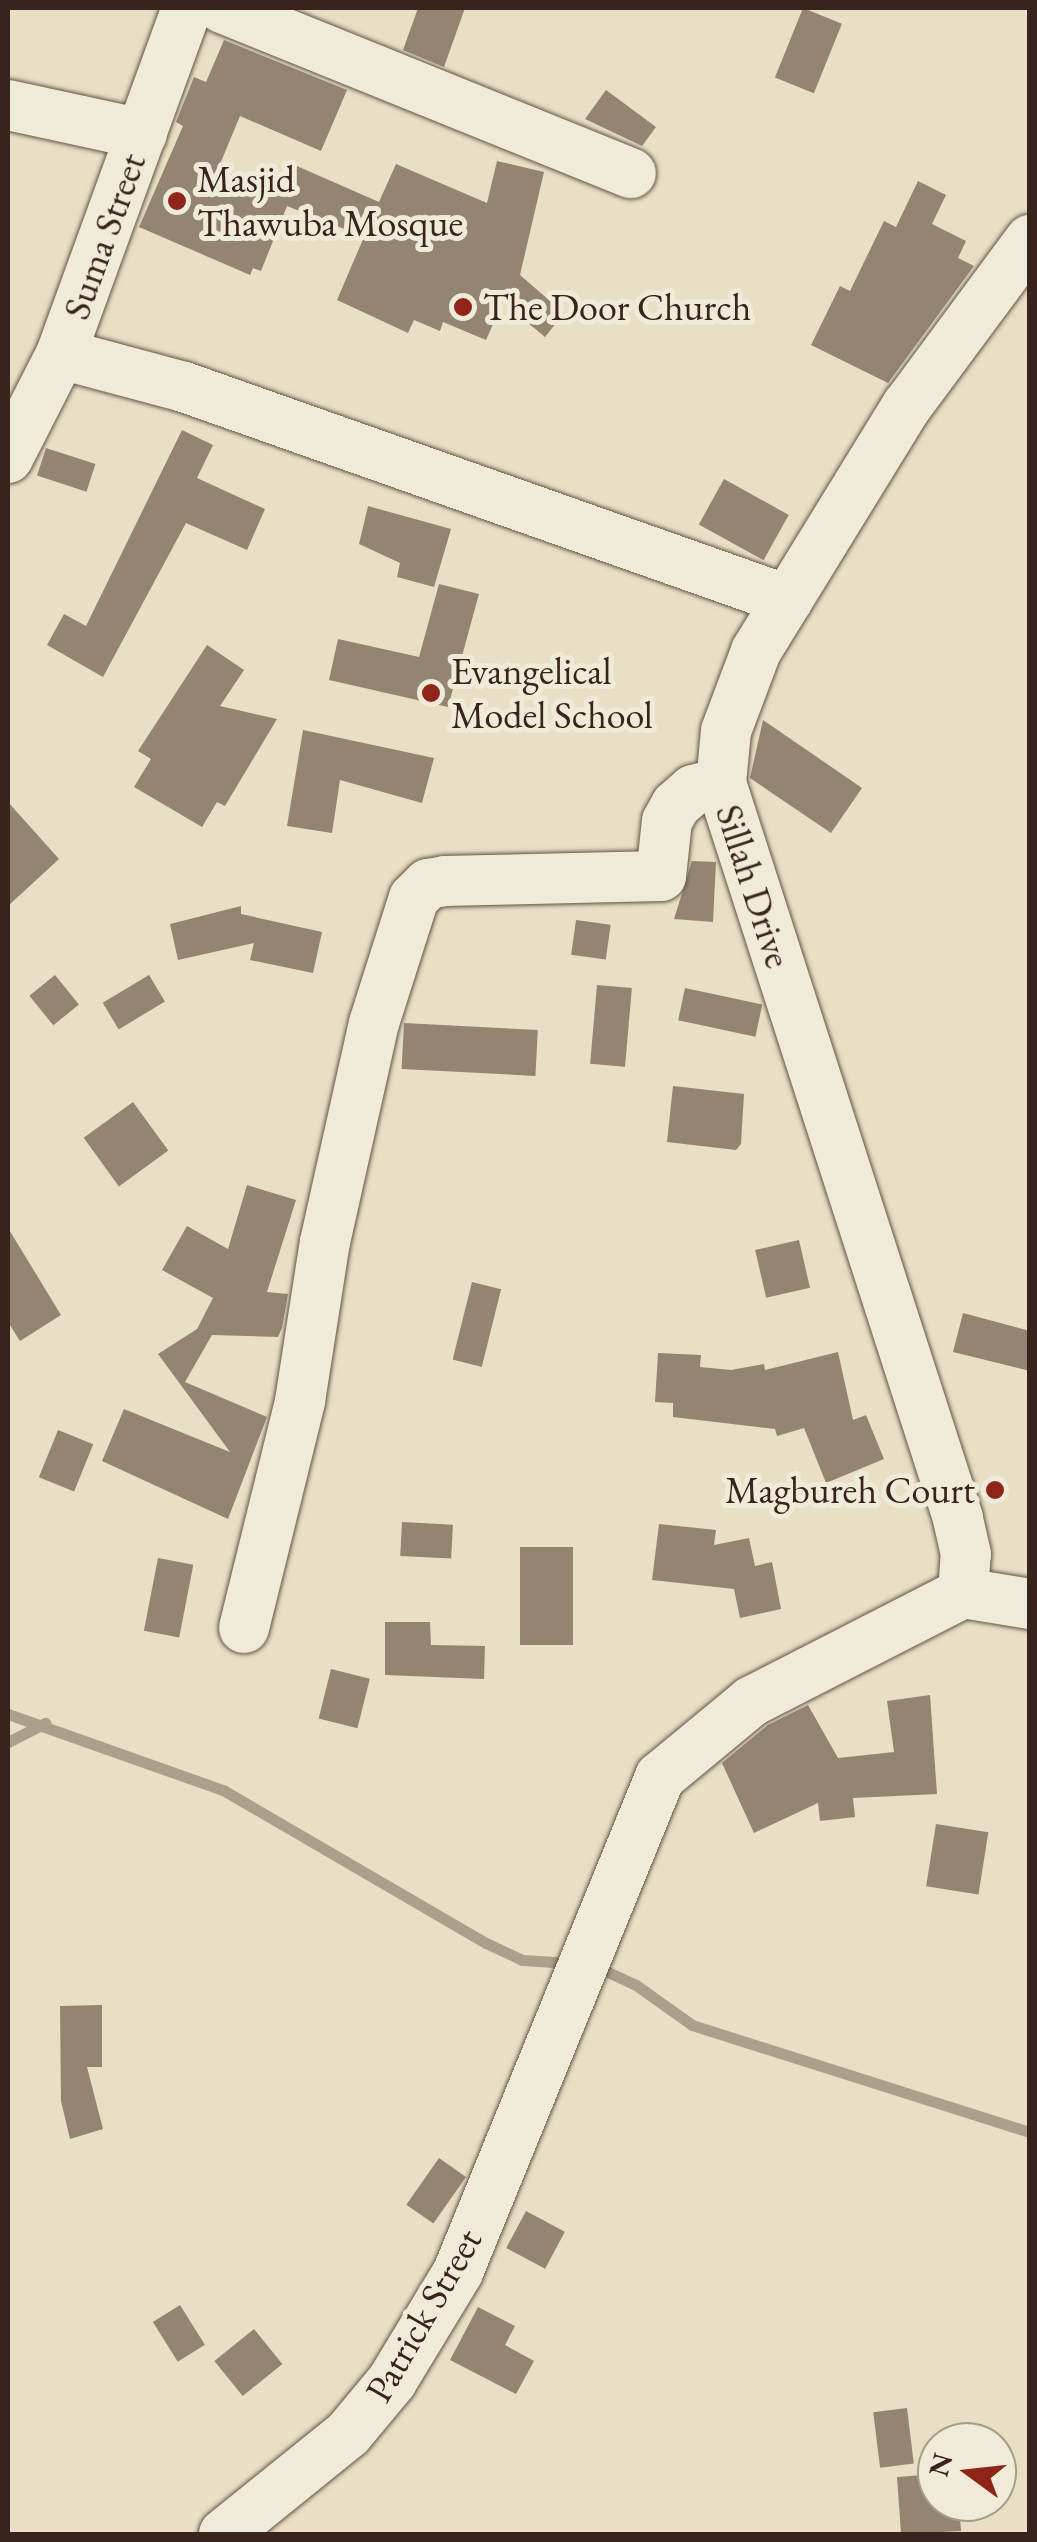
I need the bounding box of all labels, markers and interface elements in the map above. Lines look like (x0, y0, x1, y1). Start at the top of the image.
street label: Suma Street (53, 147, 155, 325)
place label: Masjid Thawuba Mosque (197, 156, 463, 245)
marker: Masjid Thawuba Mosque (166, 190, 188, 212)
place label: The Door Church (483, 284, 751, 330)
marker: The Door Church (452, 296, 474, 318)
place label: Evangelical Model School (451, 648, 653, 738)
marker: Evangelical Model School (420, 682, 442, 704)
street label: Sillah Drive (706, 799, 802, 973)
place label: Magbureh Court (725, 1467, 975, 1513)
marker: Magbureh Court (984, 1479, 1006, 1501)
street label: Patrick Street (355, 2220, 491, 2410)
north arrow (917, 2422, 1017, 2522)
text: N (920, 2449, 960, 2480)

